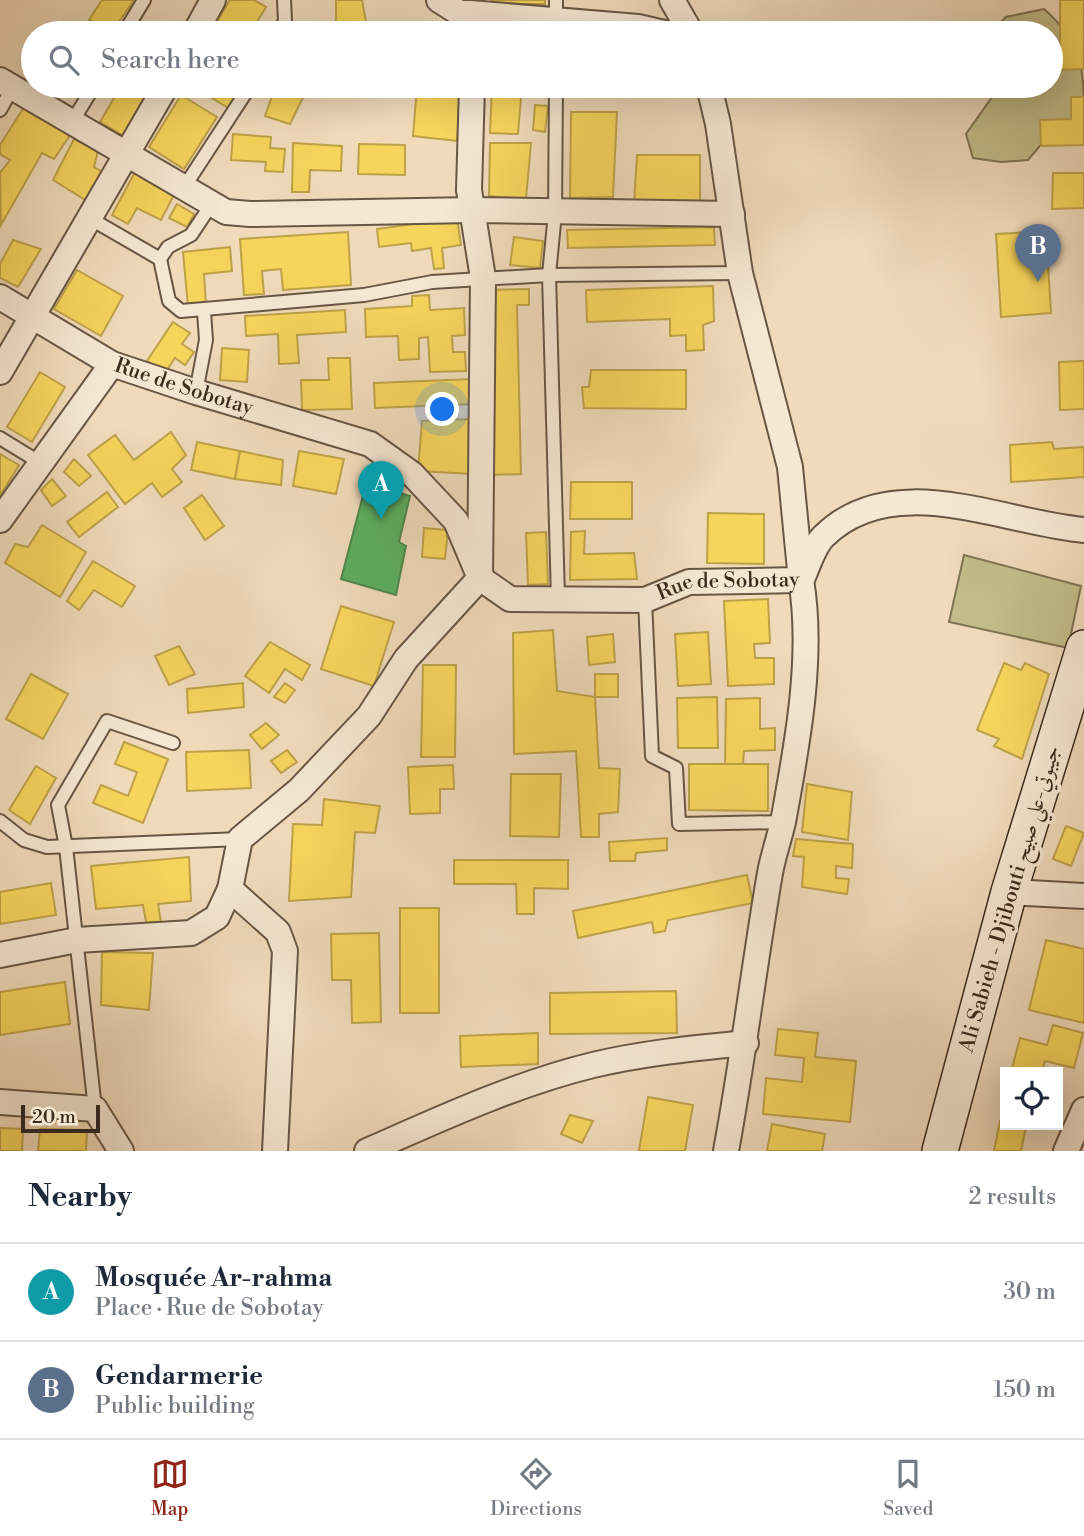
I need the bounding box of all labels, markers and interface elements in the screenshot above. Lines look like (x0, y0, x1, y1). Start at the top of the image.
search box (21, 21, 1063, 98)
icon: search (45, 41, 83, 79)
text: Search here (101, 44, 240, 76)
pin: B (1015, 224, 1061, 282)
street label: Rue de Sobotay (111, 353, 257, 422)
your location (425, 392, 459, 426)
pin: A (358, 461, 404, 519)
street label: Rue de Sobotay (653, 567, 800, 607)
street label: Ali Sabieh - Djibouti جيبوتي-علي صبيح (953, 743, 1072, 1058)
map controls (1000, 1067, 1063, 1130)
button: locate (1000, 1067, 1063, 1130)
scale bar (21, 1102, 100, 1134)
text: 20 m (32, 1105, 76, 1129)
text: Nearby (28, 1178, 132, 1216)
text: 2 results (969, 1183, 1056, 1211)
text: Mosquée Ar-rahma (95, 1262, 332, 1294)
text: A (43, 1278, 59, 1306)
text: 30 m (1003, 1278, 1056, 1306)
text: Place · Rue de Sobotay (95, 1294, 324, 1322)
text: Gendarmerie (95, 1360, 263, 1392)
text: B (42, 1376, 60, 1404)
text: 150 m (993, 1376, 1056, 1404)
text: Public building (95, 1392, 255, 1420)
tab: Map (151, 1455, 189, 1521)
tab: Directions (490, 1455, 582, 1521)
tab: Saved (883, 1455, 933, 1521)

